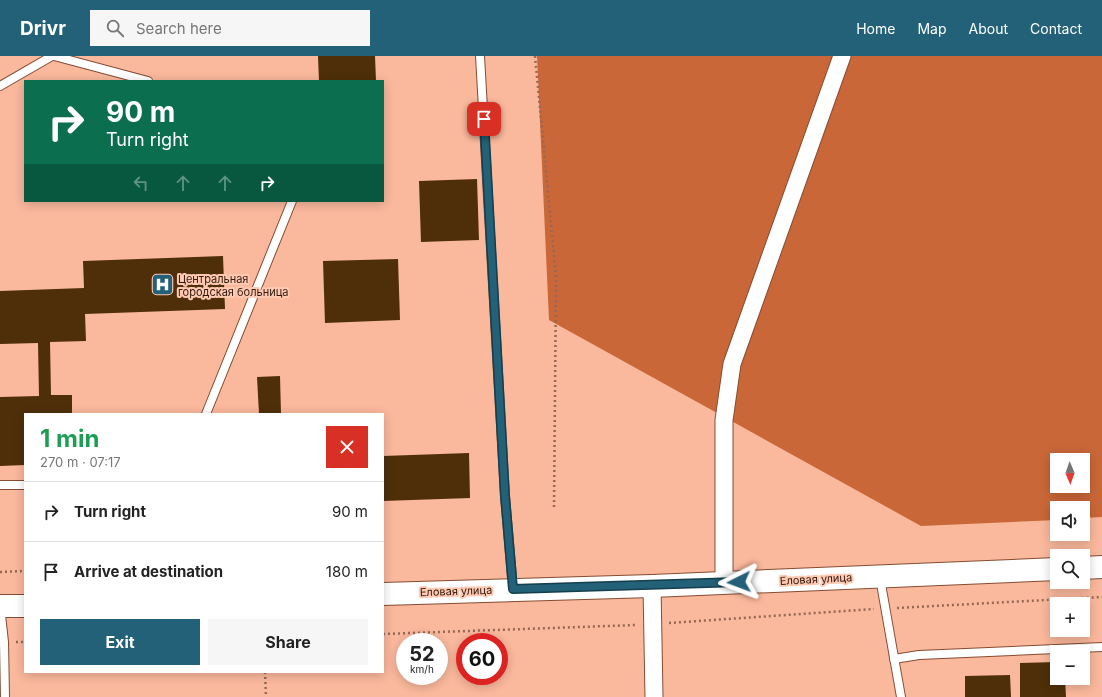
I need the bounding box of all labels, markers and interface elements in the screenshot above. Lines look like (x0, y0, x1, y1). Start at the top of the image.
search box (90, 10, 370, 46)
text: Drivr (20, 17, 66, 40)
icon: search (104, 17, 126, 39)
text: Search here (136, 19, 222, 38)
text: Home (856, 20, 895, 37)
text: Map (917, 20, 947, 37)
text: About (969, 20, 1008, 37)
text: Contact (1030, 20, 1082, 37)
text: 90 m (106, 95, 175, 129)
icon: right (40, 96, 92, 148)
pin (467, 102, 501, 136)
icon: arrive (473, 108, 495, 130)
text: Turn right (106, 129, 189, 150)
icon: left (130, 172, 152, 194)
icon: ahead (172, 172, 194, 194)
icon: ahead (214, 172, 236, 194)
icon: right (256, 172, 278, 194)
hospital icon: Центральная городская больница (150, 272, 176, 298)
place label: Центральная городская больница (178, 272, 288, 299)
text: 1 min (40, 424, 99, 453)
button: close (326, 426, 368, 468)
north arrow (1050, 453, 1090, 493)
map controls (1050, 453, 1090, 685)
text: 270 m · 07:17 (40, 454, 121, 470)
icon: right (40, 501, 62, 523)
button: sound (1050, 501, 1090, 541)
text: Turn right (74, 502, 146, 521)
text: 90 m (332, 502, 368, 521)
button: search (1050, 549, 1090, 589)
icon: arrive (40, 561, 62, 583)
position arrow (718, 561, 760, 603)
text: Arrive at destination (74, 562, 223, 581)
text: 180 m (326, 562, 368, 581)
street label: Еловая улица (779, 570, 853, 588)
street label: Еловая улица (420, 583, 492, 599)
button: + (1050, 597, 1090, 637)
button: Exit (40, 619, 200, 665)
button: Share (208, 619, 368, 665)
speed limit sign: 60 (456, 633, 508, 685)
text: 52 (409, 642, 435, 666)
button: − (1050, 645, 1090, 685)
text: km/h (410, 663, 434, 675)

